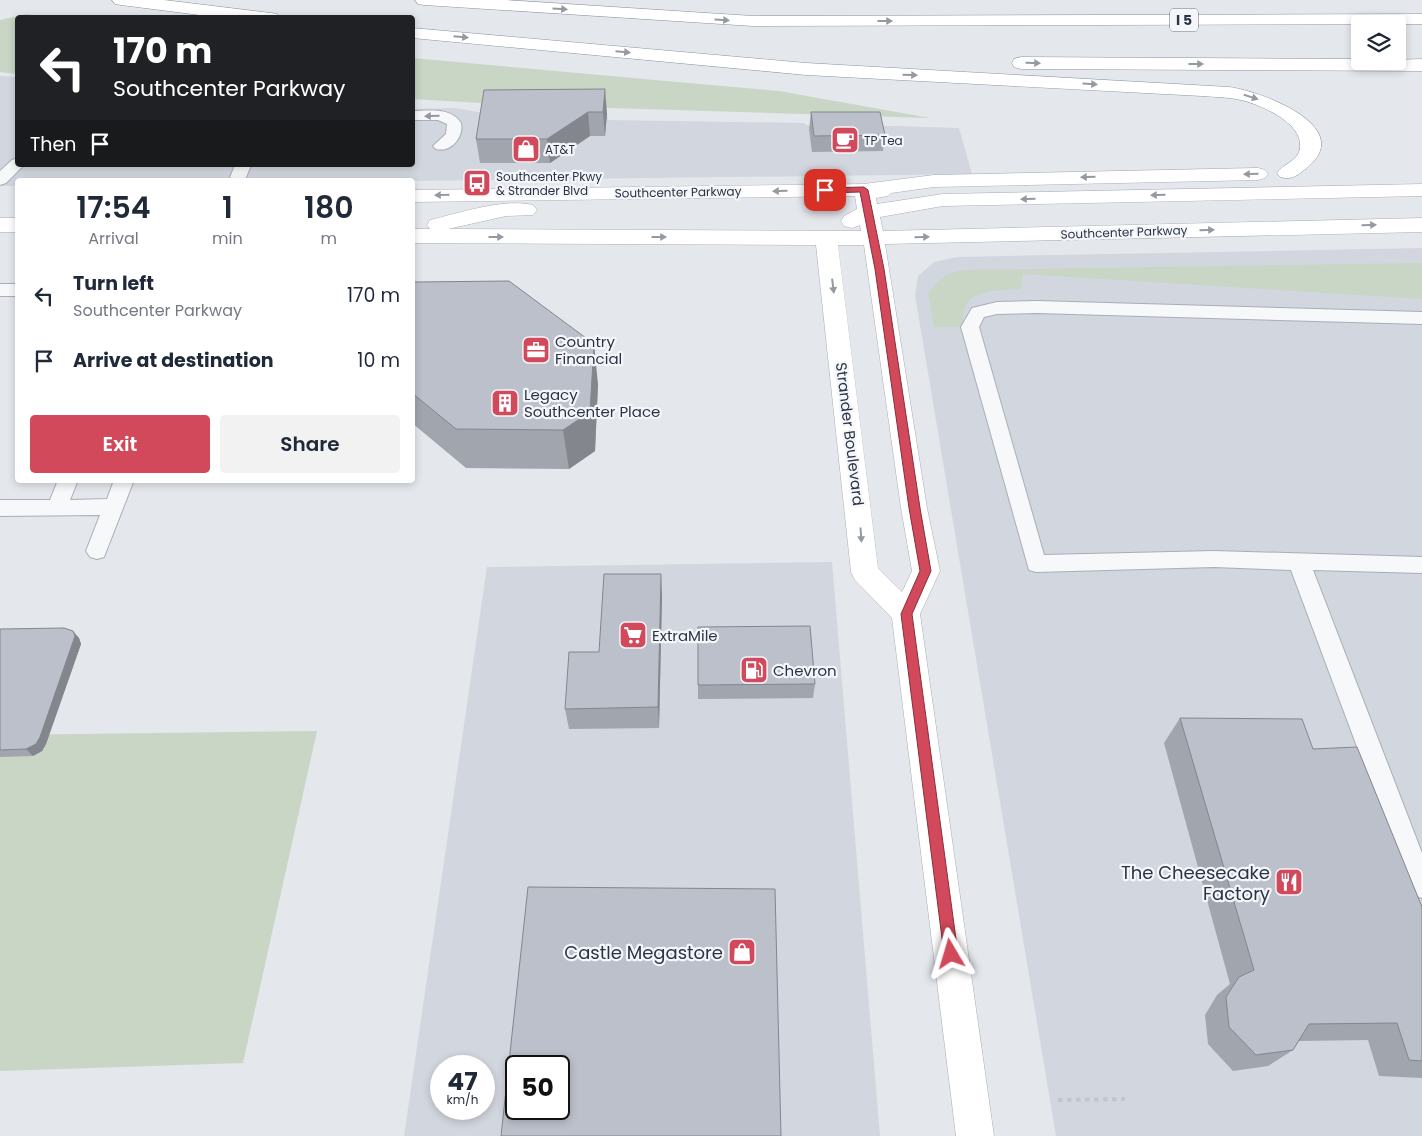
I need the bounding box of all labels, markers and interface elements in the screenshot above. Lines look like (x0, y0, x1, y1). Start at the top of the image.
one-way arrow (552, 6, 568, 14)
road number: I 5 (1170, 8, 1198, 32)
map controls (1351, 15, 1406, 70)
button: layers (1351, 15, 1406, 70)
one-way arrow (714, 16, 730, 24)
one-way arrow (877, 17, 893, 25)
text: 170 m (113, 26, 212, 75)
one-way arrow (453, 34, 469, 42)
icon: left (30, 35, 95, 100)
one-way arrow (615, 48, 631, 56)
one-way arrow (1025, 59, 1041, 67)
one-way arrow (1188, 60, 1204, 68)
one-way arrow (902, 71, 918, 79)
text: Southcenter Parkway (113, 73, 345, 104)
one-way arrow (1082, 80, 1098, 88)
one-way arrow (1244, 94, 1259, 101)
one-way arrow (424, 112, 440, 120)
cafe icon: TP Tea (830, 125, 860, 155)
icon: arrive (86, 130, 114, 158)
text: Then (30, 131, 76, 158)
place label: TP Tea (864, 132, 903, 149)
shop icon: AT&T (511, 134, 541, 164)
place label: AT&T (545, 141, 575, 158)
bus stop icon: Southcenter Pkwy & Strander Blvd (462, 168, 492, 198)
place label: Southcenter Pkwy & Strander Blvd (496, 168, 602, 199)
pin (804, 169, 846, 211)
one-way arrow (1243, 170, 1259, 178)
one-way arrow (1080, 174, 1096, 182)
icon: arrive (811, 176, 839, 204)
street label: Southcenter Parkway (614, 182, 742, 202)
text: 17:54 (76, 186, 151, 229)
text: 1 (222, 186, 233, 229)
text: 180 (304, 186, 354, 229)
one-way arrow (772, 187, 788, 195)
one-way arrow (434, 192, 450, 200)
one-way arrow (1149, 192, 1165, 200)
one-way arrow (1020, 195, 1036, 203)
street label: Southcenter Parkway (1060, 221, 1188, 243)
one-way arrow (1362, 221, 1378, 229)
one-way arrow (1199, 225, 1215, 233)
text: Arrival (88, 227, 139, 250)
text: min (212, 227, 243, 250)
text: m (321, 227, 337, 250)
one-way arrow (488, 233, 504, 241)
one-way arrow (651, 233, 667, 241)
one-way arrow (914, 233, 930, 241)
text: Turn left (73, 270, 154, 297)
one-way arrow (829, 279, 837, 295)
icon: left (30, 282, 58, 310)
text: 170 m (347, 282, 400, 309)
text: Southcenter Parkway (73, 299, 242, 322)
place label: Country Financial (555, 331, 622, 369)
office icon: Country Financial (521, 335, 551, 365)
icon: arrive (30, 347, 58, 375)
text: Arrive at destination (73, 347, 274, 374)
text: 10 m (357, 347, 400, 374)
street label: Strander Boulevard (831, 361, 869, 507)
place label: Legacy Southcenter Place (524, 384, 660, 422)
building icon: Legacy Southcenter Place (490, 388, 520, 418)
button: Exit (30, 415, 210, 473)
button: Share (220, 415, 400, 473)
one-way arrow (857, 527, 865, 543)
supermarket icon: ExtraMile (618, 620, 648, 650)
place label: ExtraMile (652, 625, 718, 646)
fuel station icon: Chevron (739, 655, 769, 685)
place label: Chevron (773, 660, 837, 681)
place label: The Cheesecake Factory (1121, 860, 1270, 906)
restaurant icon: The Cheesecake Factory (1274, 867, 1304, 897)
position arrow (924, 927, 976, 979)
shop icon: Castle Megastore (727, 937, 757, 967)
place label: Castle Megastore (564, 940, 723, 965)
speed limit sign: 50 (505, 1055, 570, 1120)
text: 47 (447, 1064, 478, 1099)
text: km/h (447, 1091, 478, 1108)

